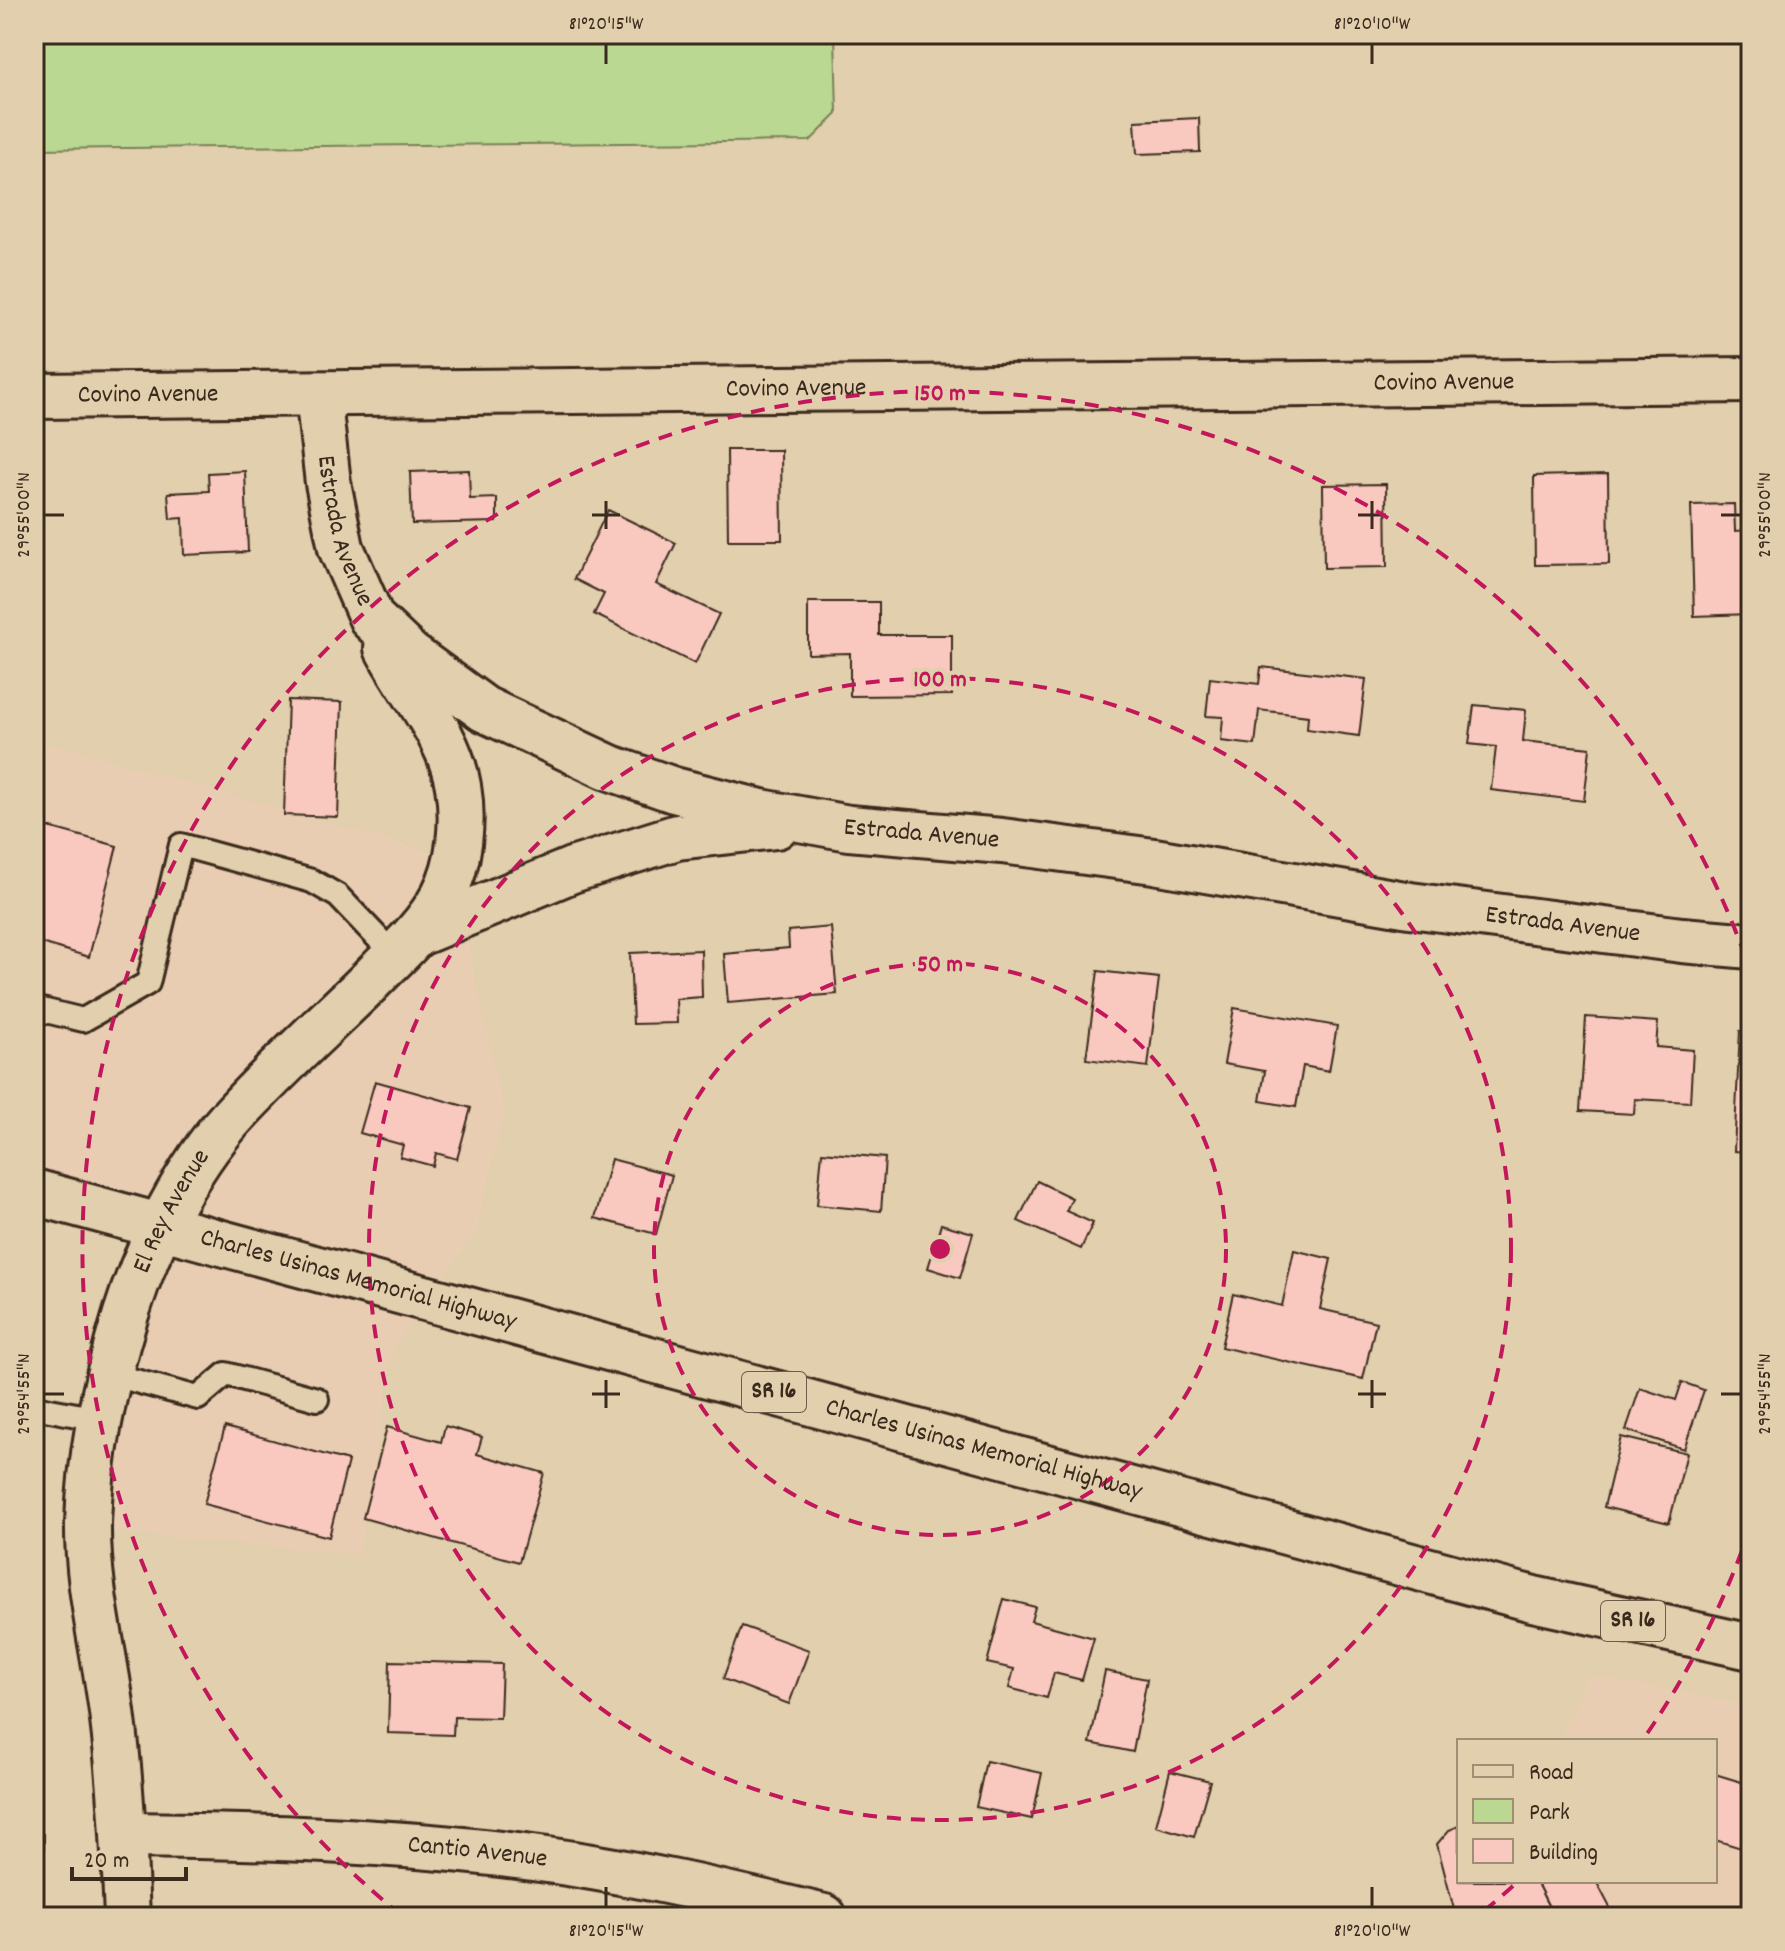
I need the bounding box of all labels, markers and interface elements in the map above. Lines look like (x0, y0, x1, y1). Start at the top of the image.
text: 81°20'15"W (569, 11, 644, 39)
text: 81°20'10"W (1334, 11, 1411, 39)
street label: Covino Avenue (1373, 364, 1515, 402)
street label: Covino Avenue (725, 370, 867, 408)
street label: Covino Avenue (77, 376, 219, 414)
text: 150 m (914, 378, 966, 412)
street label: Estrada Avenue (307, 454, 383, 612)
text: 29°55'00"N (11, 472, 39, 558)
text: 29°55'00"N (1752, 472, 1780, 558)
text: 100 m (913, 664, 967, 698)
street label: Estrada Avenue (842, 809, 1001, 859)
street label: Estrada Avenue (1483, 896, 1643, 953)
text: 50 m (917, 949, 963, 983)
street label: El Rey Avenue (124, 1142, 220, 1279)
street label: Charles Usinas Memorial Highway (196, 1219, 521, 1341)
centre of rings (926, 1235, 954, 1263)
text: 29°54'55"N (11, 1353, 39, 1435)
text: 29°54'55"N (1752, 1353, 1780, 1435)
road number: SR 16 (742, 1372, 806, 1412)
street label: Charles Usinas Memorial Highway (821, 1389, 1146, 1511)
road number: SR 16 (1601, 1601, 1665, 1641)
legend (1457, 1739, 1717, 1883)
text: Road (1529, 1757, 1574, 1791)
text: Park (1529, 1797, 1570, 1831)
street label: Cantio Avenue (406, 1827, 550, 1878)
scale bar (72, 1831, 186, 1881)
text: Building (1529, 1837, 1598, 1871)
text: 20 m (84, 1845, 130, 1879)
text: 81°20'15"W (569, 1918, 644, 1946)
text: 81°20'10"W (1334, 1918, 1411, 1946)

